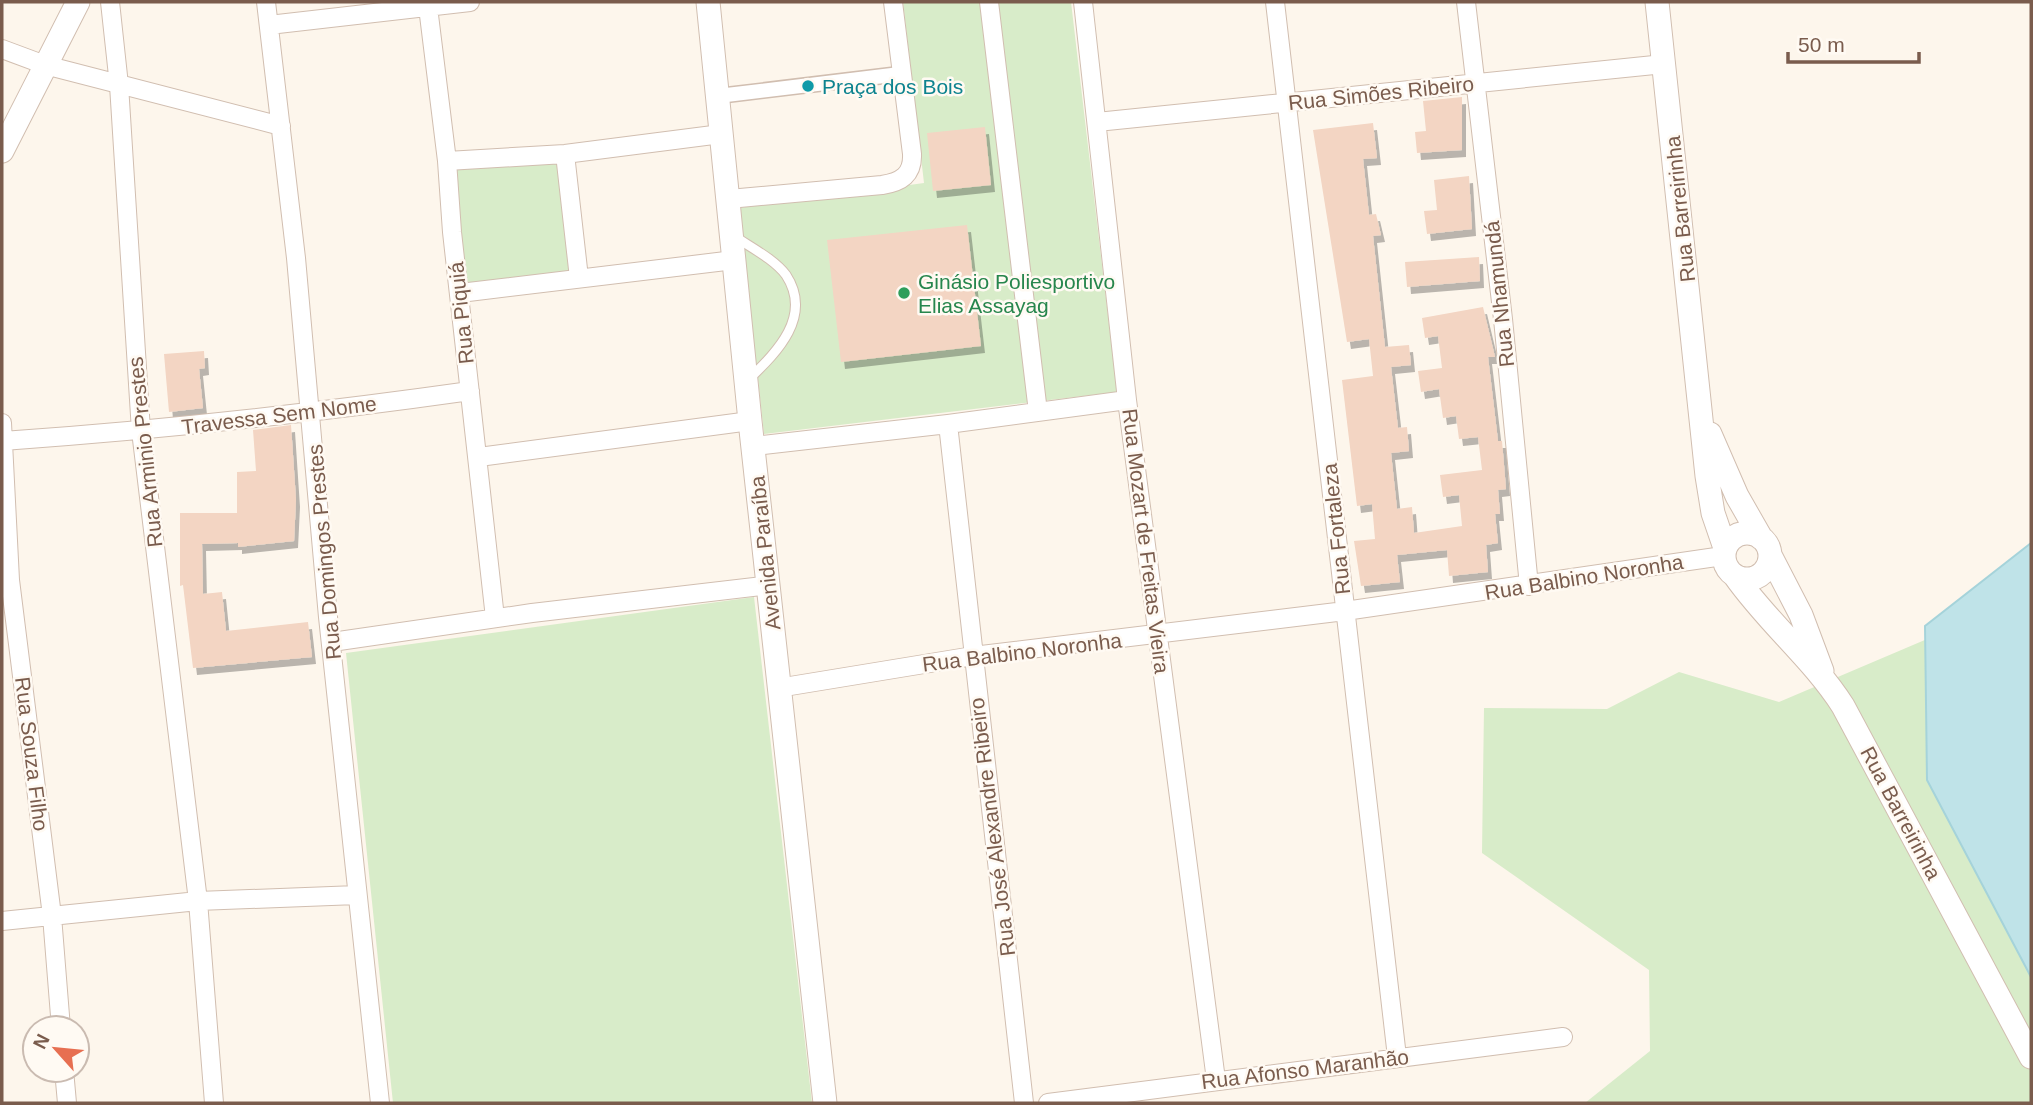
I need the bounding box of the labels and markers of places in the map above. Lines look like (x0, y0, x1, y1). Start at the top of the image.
place label: Praça dos Bois (822, 75, 963, 98)
marker: Praça dos Bois (800, 78, 816, 94)
place label: Ginásio Poliesportivo Elias Assayag (918, 270, 1115, 317)
marker: Ginásio Poliesportivo Elias Assayag (896, 285, 912, 301)

